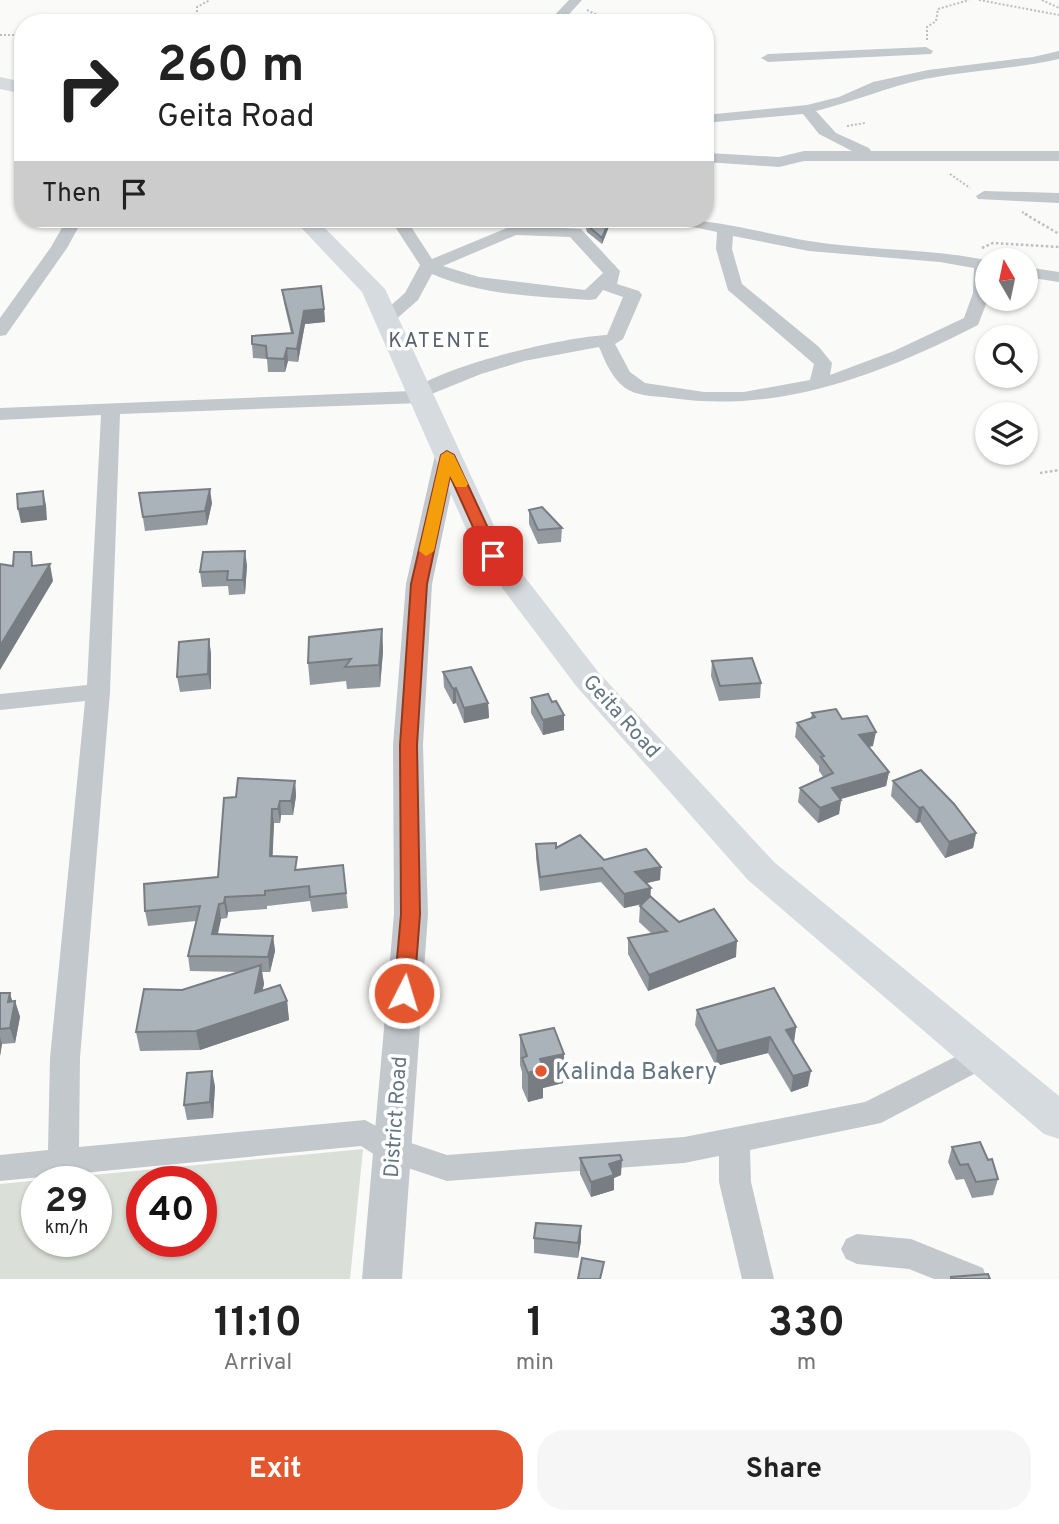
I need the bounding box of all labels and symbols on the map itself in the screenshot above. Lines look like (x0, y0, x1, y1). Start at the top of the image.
north arrow (975, 248, 1038, 312)
district label: KATENTE (388, 328, 492, 355)
pin (463, 526, 523, 586)
street label: Geita Road (576, 670, 666, 764)
position arrow (367, 956, 441, 1030)
street label: District Road (379, 1056, 414, 1179)
place label: Kalinda Bakery (555, 1058, 717, 1088)
marker: Kalinda Bakery (533, 1063, 549, 1079)
speed limit sign: 40 (126, 1166, 217, 1257)

